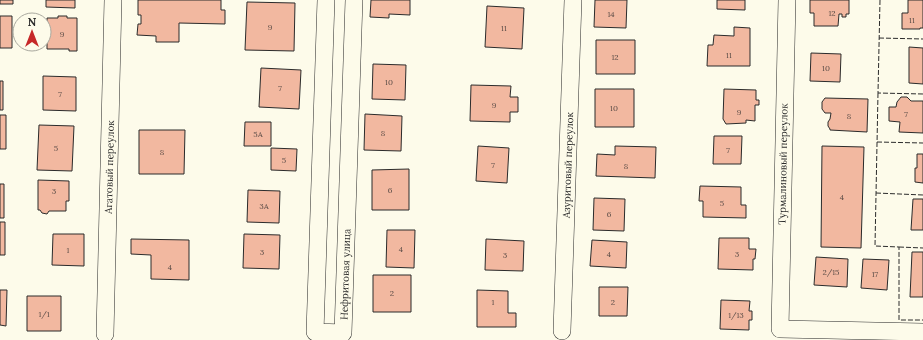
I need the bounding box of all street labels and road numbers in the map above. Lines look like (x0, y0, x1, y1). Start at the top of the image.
street label: Турмалиновый переулок (775, 103, 791, 225)
street label: Азуритовый переулок (559, 111, 576, 219)
street label: Агатовый переулок (101, 119, 117, 215)
street label: Нефритовая улица (337, 228, 353, 320)

